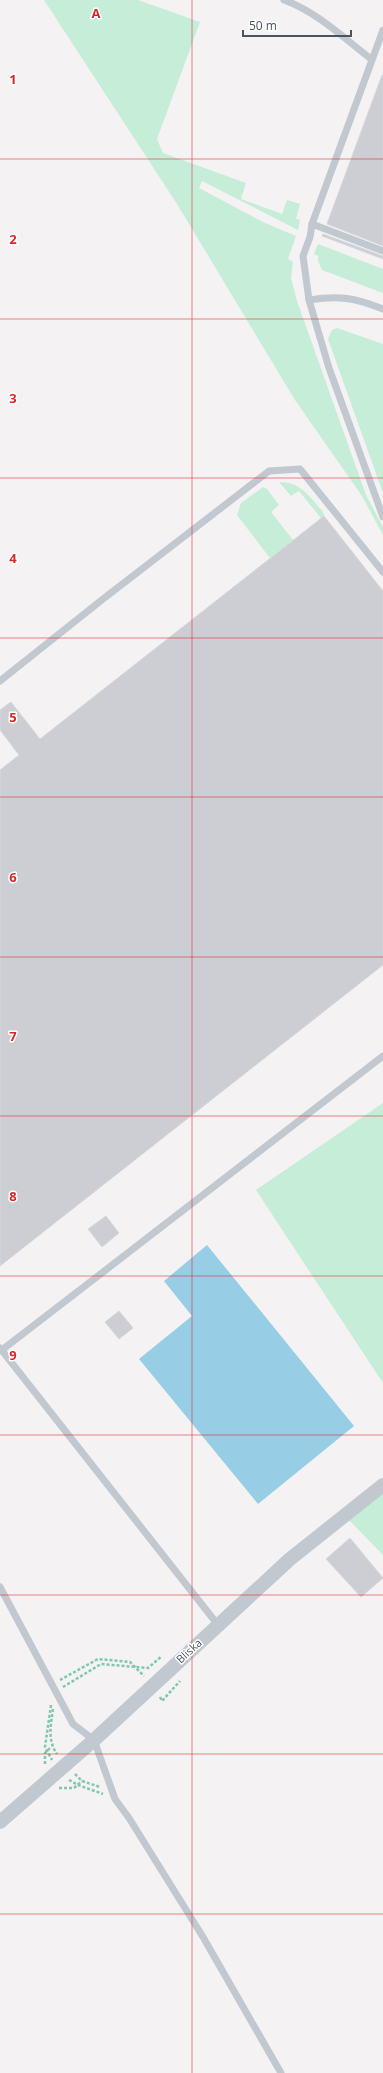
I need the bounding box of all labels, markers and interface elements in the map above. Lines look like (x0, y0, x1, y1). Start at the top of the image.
text: A (92, 4, 101, 22)
scale bar (243, 12, 351, 38)
text: 50 m (249, 17, 277, 34)
text: 1 (9, 70, 17, 88)
text: 2 (9, 230, 17, 248)
text: 3 (9, 389, 17, 407)
text: 4 (9, 549, 17, 567)
text: 5 (9, 708, 17, 726)
text: 6 (9, 868, 17, 886)
text: 7 (9, 1027, 17, 1045)
text: 8 (9, 1187, 17, 1205)
text: 9 (9, 1346, 17, 1364)
street label: Bliska (173, 1635, 205, 1666)

